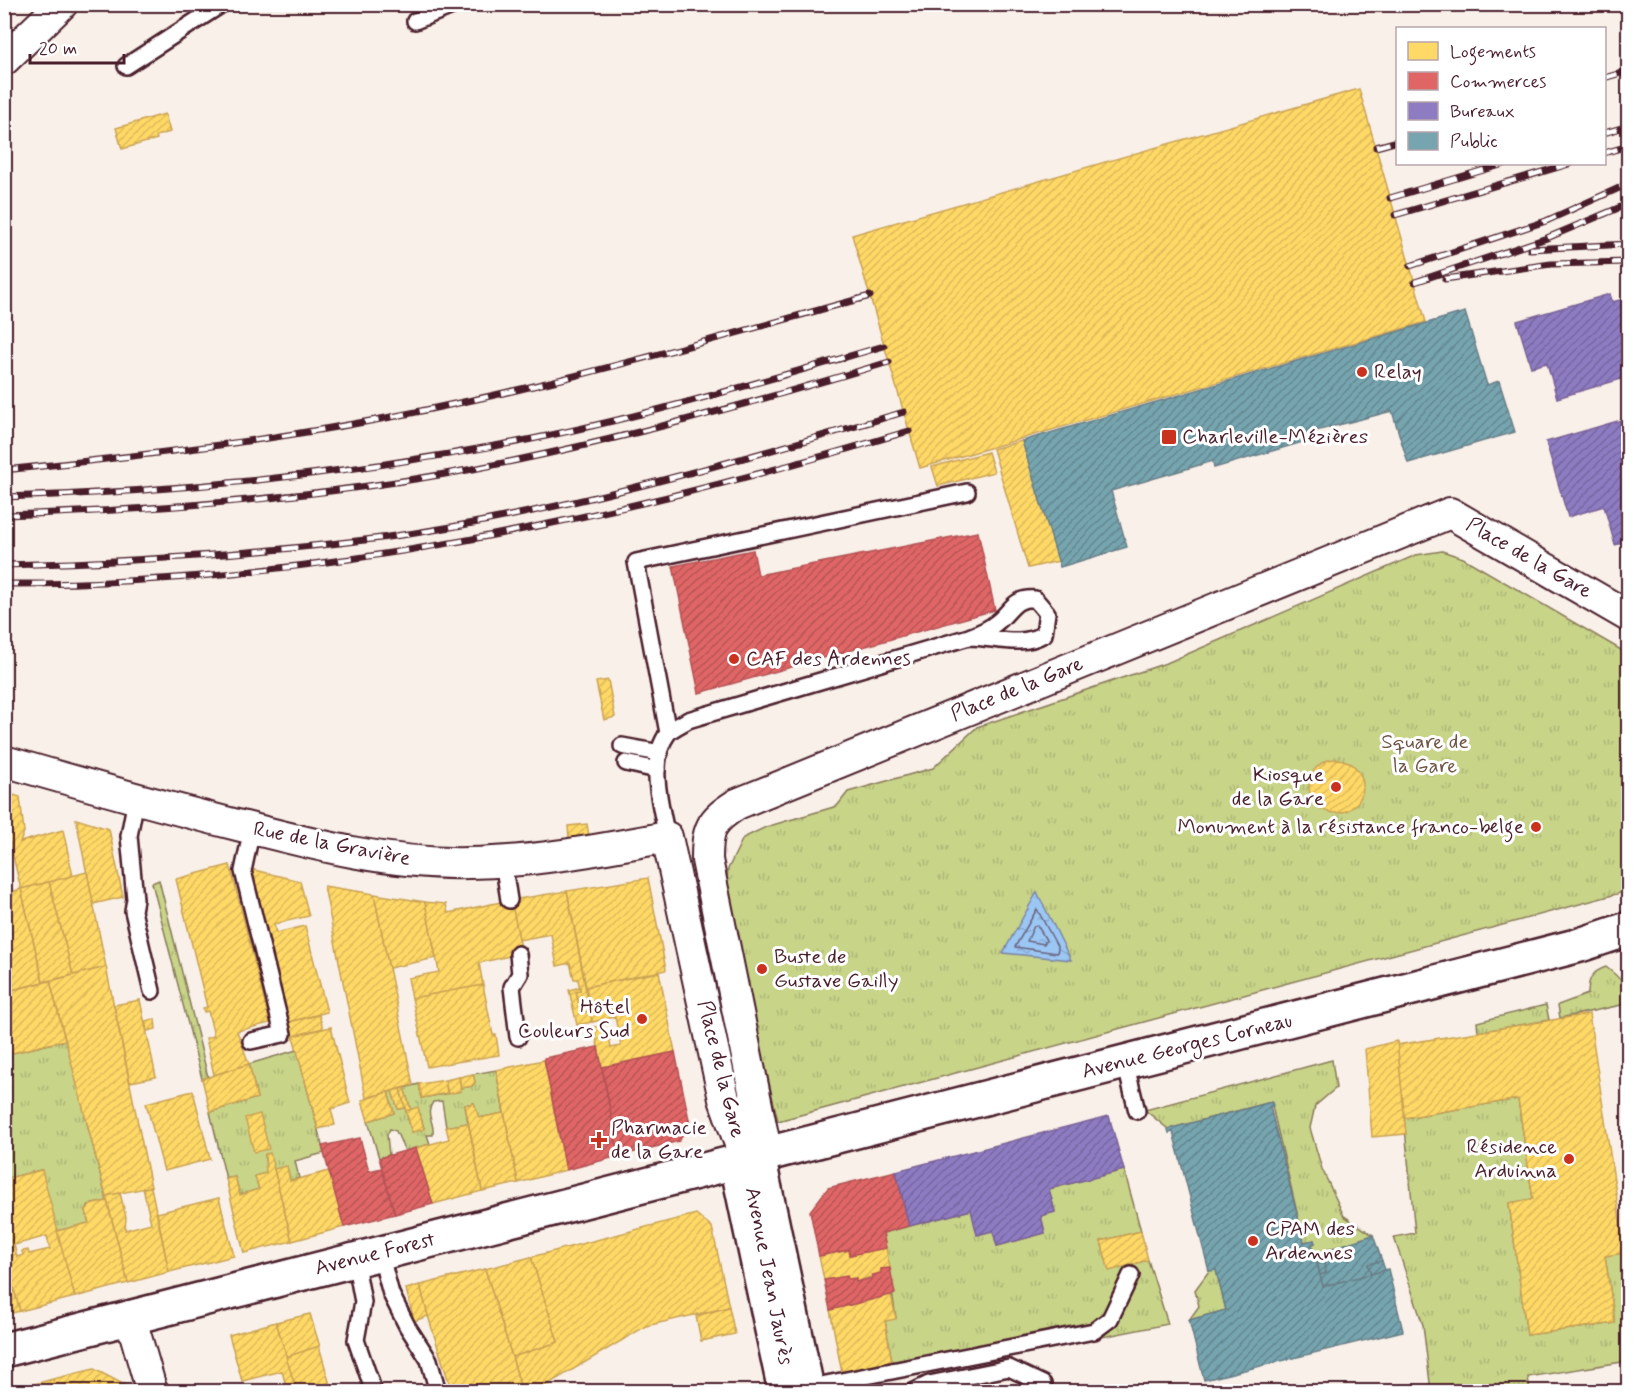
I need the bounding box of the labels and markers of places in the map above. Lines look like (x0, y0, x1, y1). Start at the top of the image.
place label: Relay (1374, 358, 1422, 386)
marker: Relay (1355, 365, 1369, 379)
place label: Charleville-Mézières (1182, 423, 1368, 451)
marker: Charleville-Mézières (1160, 428, 1178, 446)
place label: CAF des Ardennes (746, 645, 911, 673)
marker: CAF des Ardennes (727, 652, 741, 666)
place label: Kiosque de la Gare (1232, 761, 1324, 813)
marker: Kiosque de la Gare (1329, 780, 1343, 794)
place label: Monument à la résistance franco-belge (1177, 813, 1524, 843)
marker: Monument à la résistance franco-belge (1529, 820, 1543, 834)
place label: Buste de Gustave Gailly (774, 943, 899, 995)
marker: Buste de Gustave Gailly (755, 962, 769, 976)
place label: Hôtel Couleurs Sud (518, 993, 630, 1045)
marker: Hôtel Couleurs Sud (635, 1012, 649, 1026)
place label: Pharmacie de la Gare (611, 1114, 707, 1166)
marker: Pharmacie de la Gare (592, 1133, 606, 1147)
place label: Résidence Arduinna (1466, 1133, 1557, 1185)
marker: Résidence Arduinna (1562, 1152, 1576, 1166)
place label: CPAM des Ardennes (1265, 1215, 1355, 1267)
marker: CPAM des Ardennes (1246, 1234, 1260, 1248)

